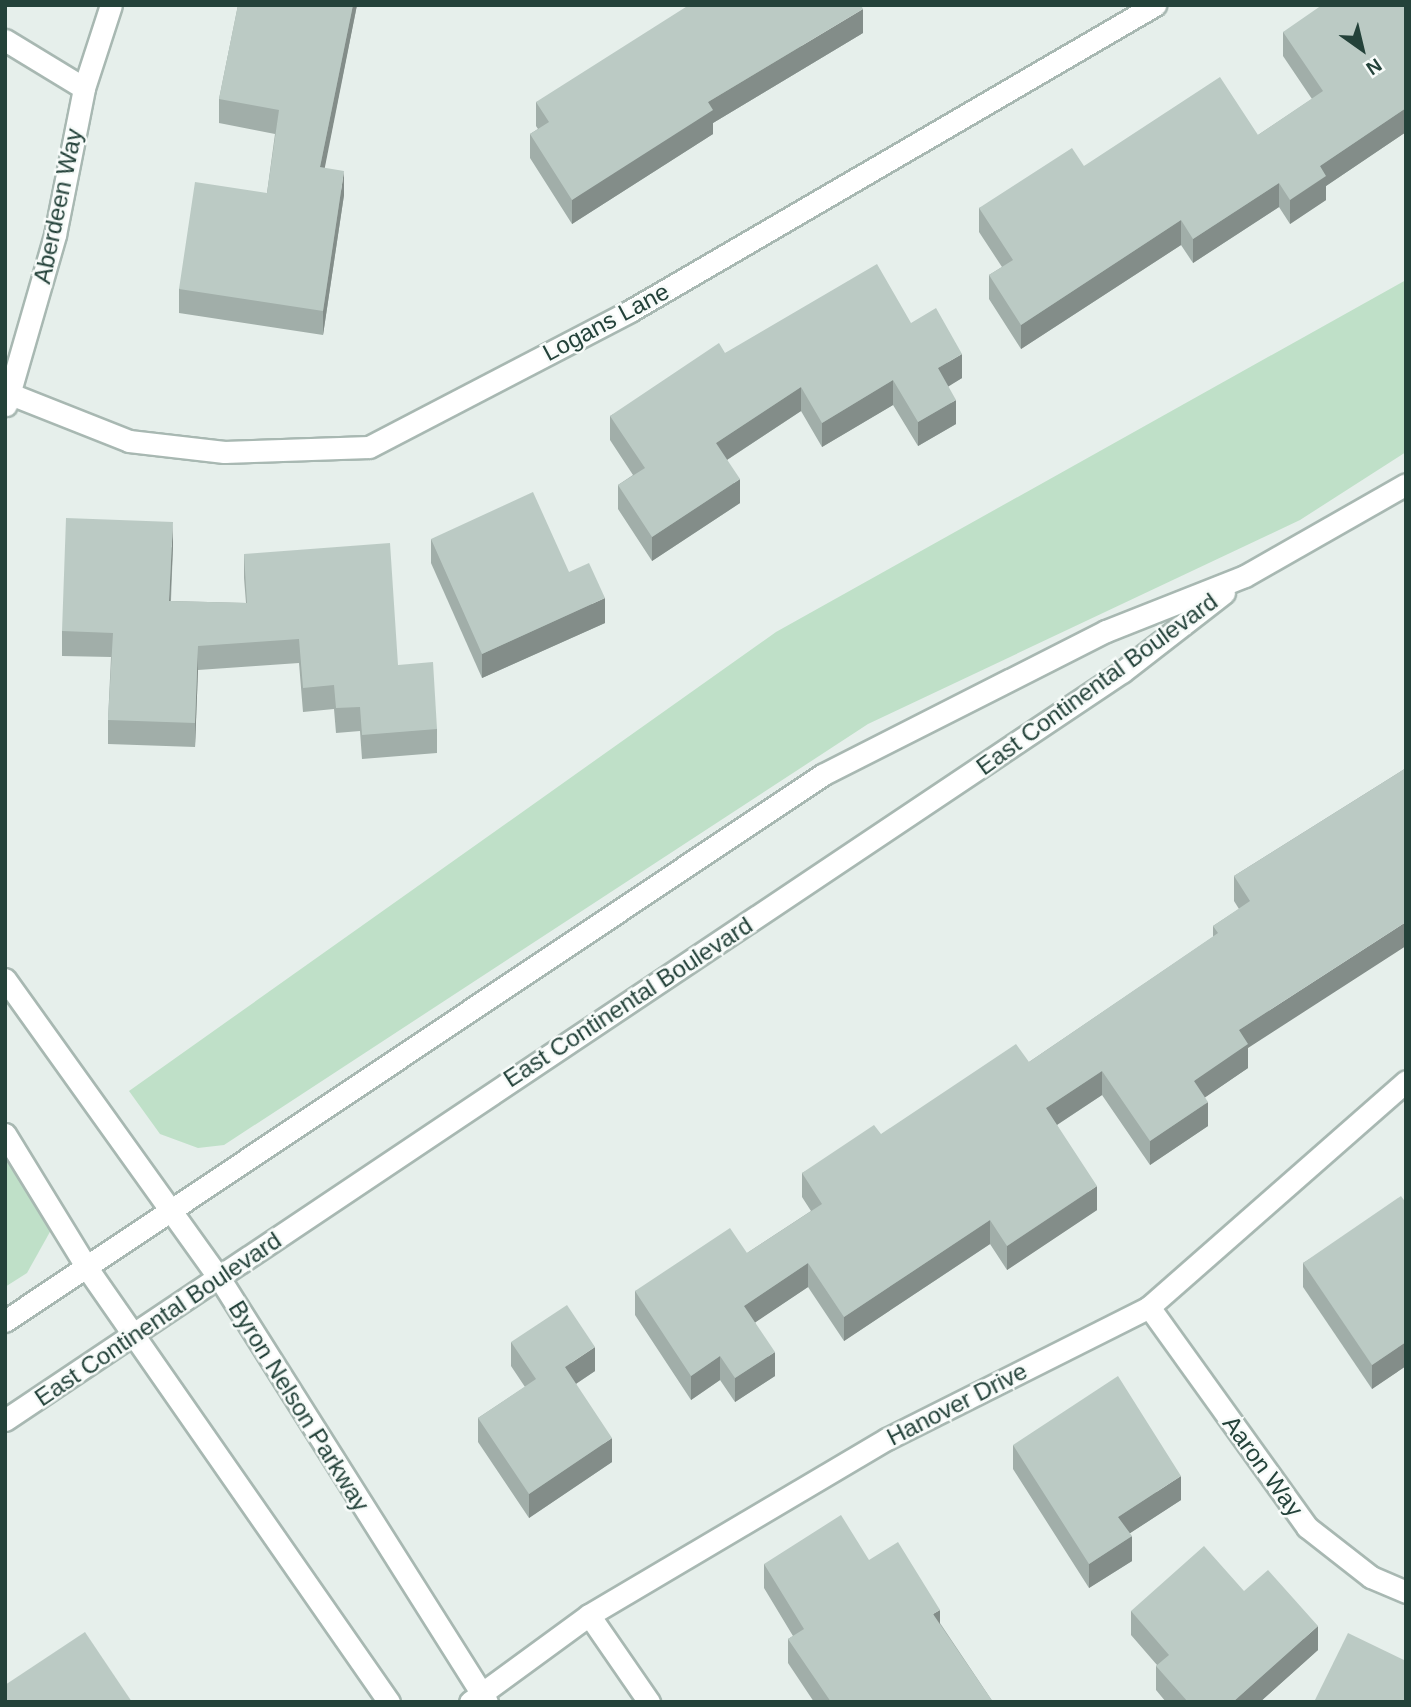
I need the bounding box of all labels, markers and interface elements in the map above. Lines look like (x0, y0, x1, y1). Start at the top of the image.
north arrow (1327, 14, 1397, 84)
text: N (1362, 54, 1386, 79)
street label: Aberdeen Way (28, 126, 88, 286)
street label: Logans Lane (538, 277, 674, 367)
street label: East Continental Boulevard (971, 587, 1223, 781)
street label: East Continental Boulevard (498, 911, 758, 1093)
street label: East Continental Boulevard (29, 1226, 287, 1412)
street label: Byron Nelson Parkway (222, 1295, 376, 1517)
street label: Hanover Drive (882, 1356, 1032, 1452)
street label: Aaron Way (1217, 1410, 1309, 1522)

